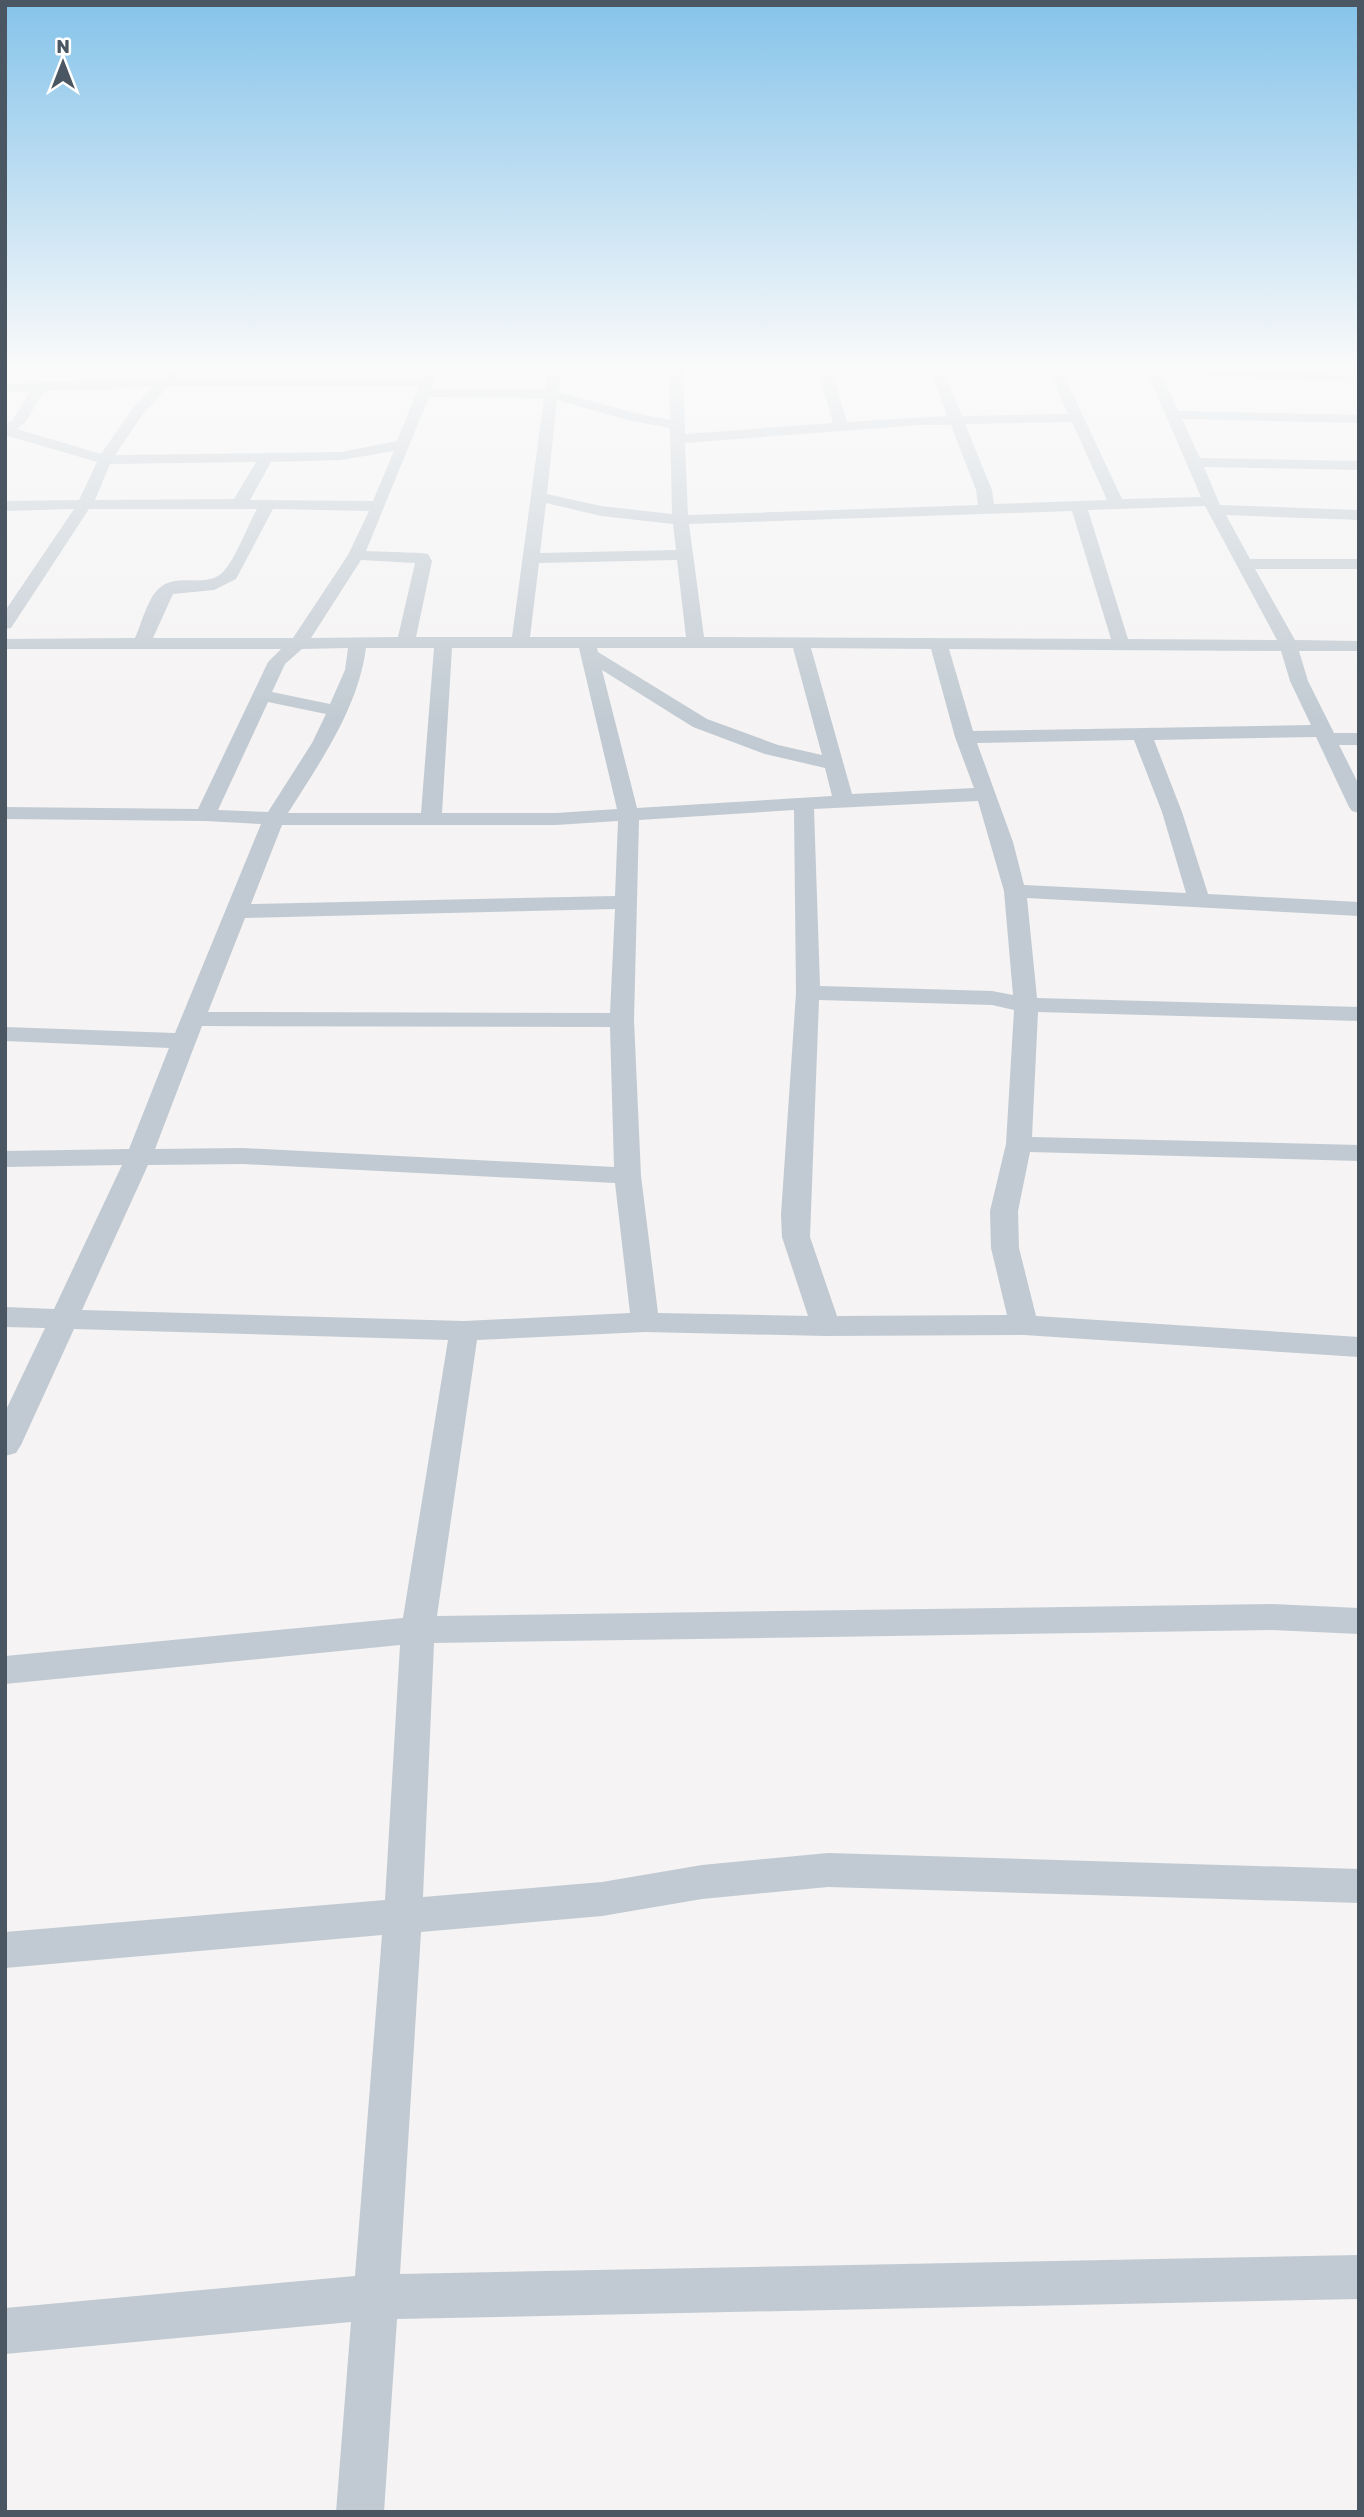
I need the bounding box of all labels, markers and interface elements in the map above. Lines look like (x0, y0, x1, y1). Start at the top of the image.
north arrow (28, 28, 98, 98)
text: N (56, 35, 70, 58)

